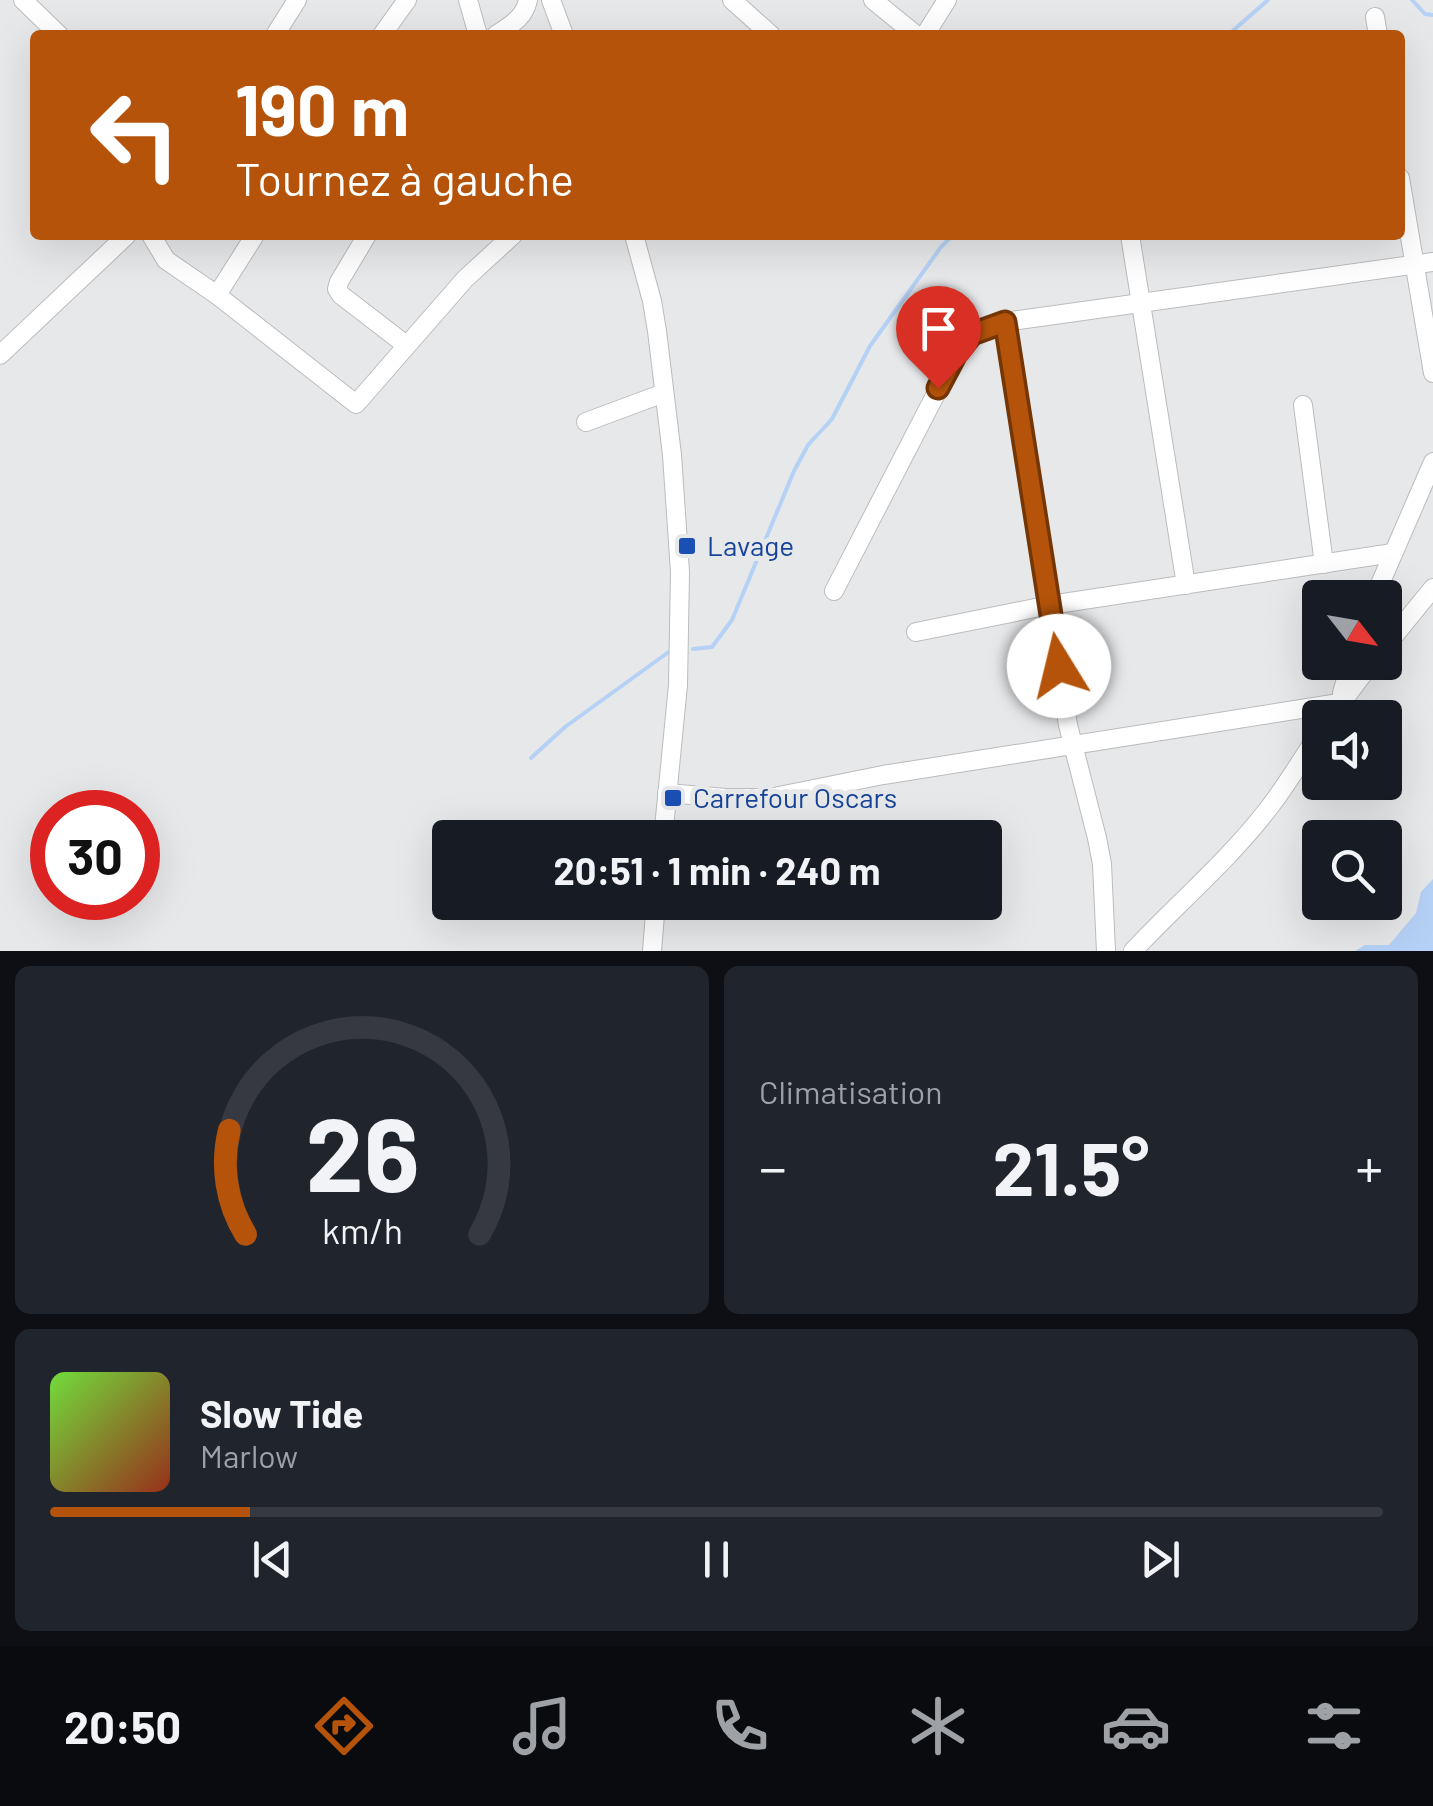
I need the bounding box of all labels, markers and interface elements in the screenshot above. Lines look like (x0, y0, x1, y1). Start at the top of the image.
text: 190 m (235, 66, 409, 150)
icon: left (70, 70, 200, 200)
text: Tournez à gauche (235, 151, 574, 205)
pin (896, 286, 981, 389)
icon: arrive (911, 301, 966, 356)
place label: Lavage (707, 528, 794, 562)
marker: Lavage (676, 535, 698, 557)
north arrow (1302, 580, 1402, 680)
map controls (1302, 580, 1402, 920)
position arrow (1007, 614, 1111, 718)
button: sound (1302, 700, 1402, 800)
place label: Carrefour Oscars (693, 780, 897, 814)
marker: Carrefour Oscars (662, 787, 684, 809)
speed limit sign: 30 (30, 790, 160, 920)
button: search (1302, 820, 1402, 920)
text: 20:51 · 1 min · 240 m (553, 847, 881, 893)
text: Climatisation (759, 1072, 943, 1110)
text: 26 (305, 1088, 419, 1213)
text: 21.5° (993, 1121, 1149, 1211)
text: − (759, 1133, 787, 1199)
text: + (1355, 1133, 1383, 1199)
text: km/h (322, 1208, 402, 1251)
text: Slow Tide (200, 1390, 363, 1436)
text: Marlow (200, 1436, 298, 1474)
icon: previous (245, 1532, 300, 1587)
icon: pause (689, 1532, 744, 1587)
icon: next (1133, 1532, 1188, 1587)
icon: directions (309, 1691, 379, 1761)
icon: music (507, 1691, 577, 1761)
icon: phone (705, 1691, 775, 1761)
icon: climate (903, 1691, 973, 1761)
icon: car (1101, 1691, 1171, 1761)
icon: filters (1299, 1691, 1369, 1761)
text: 20:50 (64, 1699, 181, 1753)

